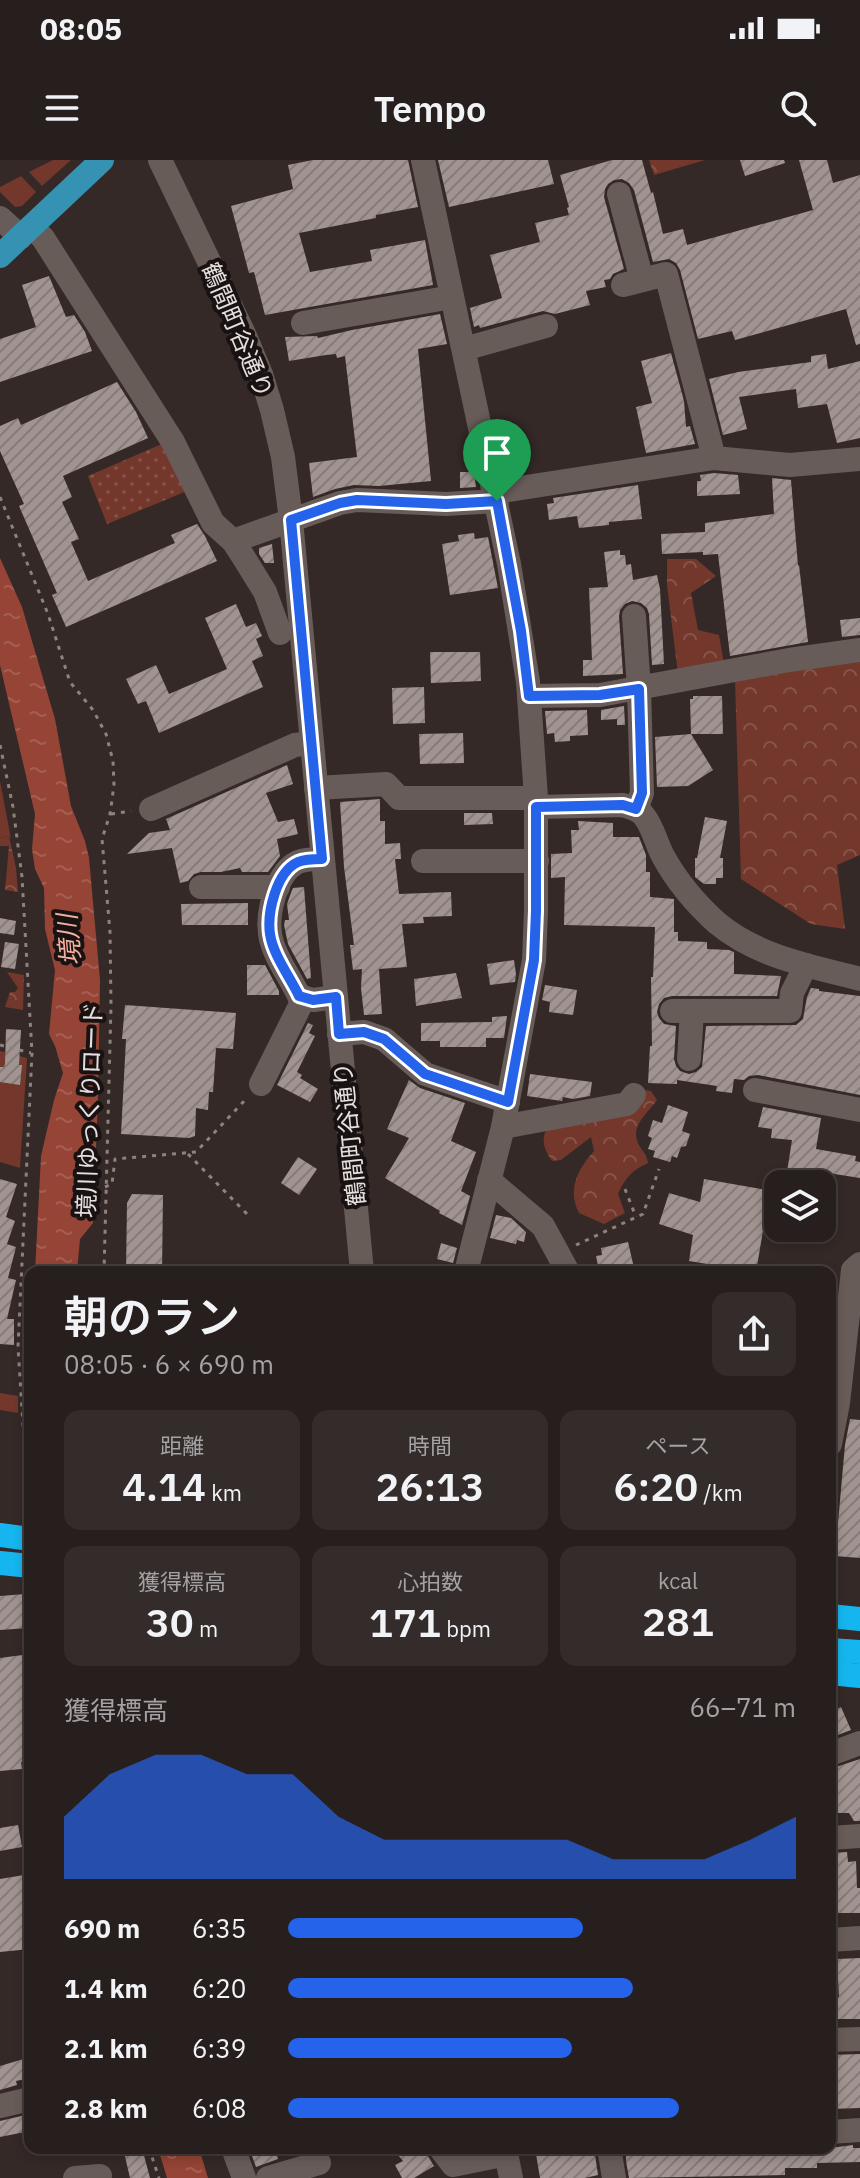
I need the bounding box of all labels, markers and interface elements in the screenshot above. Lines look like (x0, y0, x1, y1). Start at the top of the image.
text: 08:05 (40, 9, 122, 48)
text: Tempo (374, 85, 486, 132)
icon: menu (40, 86, 84, 130)
icon: search (776, 86, 820, 130)
street label: 鶴間町谷通り (195, 257, 281, 403)
pin (463, 419, 531, 501)
icon: arrive (475, 431, 519, 475)
water label: 境川 (49, 910, 87, 967)
street label: 境川ゆっくりロード (69, 1002, 109, 1218)
street label: 鶴間町谷通り (326, 1061, 372, 1207)
map controls (764, 1170, 836, 1242)
button: layers (764, 1170, 836, 1242)
text: 朝のラン (64, 1288, 240, 1345)
button: share (712, 1292, 796, 1376)
text: 08:05 · 6 × 690 m (64, 1347, 274, 1381)
text: 距離 (160, 1431, 204, 1460)
text: 時間 (408, 1431, 452, 1460)
text: ペース (646, 1431, 710, 1460)
text: 4.14 (122, 1460, 206, 1512)
text: 26:13 (376, 1460, 484, 1512)
text: 6:20 (613, 1460, 698, 1512)
text: km (206, 1478, 242, 1507)
text: /km (698, 1478, 743, 1507)
text: kcal (658, 1566, 698, 1595)
text: 獲得標高 (138, 1567, 226, 1596)
text: 心拍数 (397, 1567, 463, 1596)
text: 281 (642, 1595, 714, 1647)
text: 30 (146, 1596, 194, 1648)
text: 171 (369, 1596, 441, 1648)
text: m (194, 1614, 218, 1643)
text: bpm (441, 1614, 491, 1643)
text: 66–71 m (689, 1690, 796, 1724)
text: 獲得標高 (64, 1693, 168, 1727)
text: 690 m (64, 1911, 140, 1945)
text: 6:35 (192, 1911, 246, 1945)
text: 1.4 km (64, 1971, 148, 2005)
text: 6:20 (192, 1971, 246, 2005)
text: 2.1 km (64, 2031, 148, 2065)
text: 6:39 (192, 2031, 246, 2065)
text: 2.8 km (64, 2091, 148, 2125)
text: 6:08 (192, 2091, 246, 2125)

